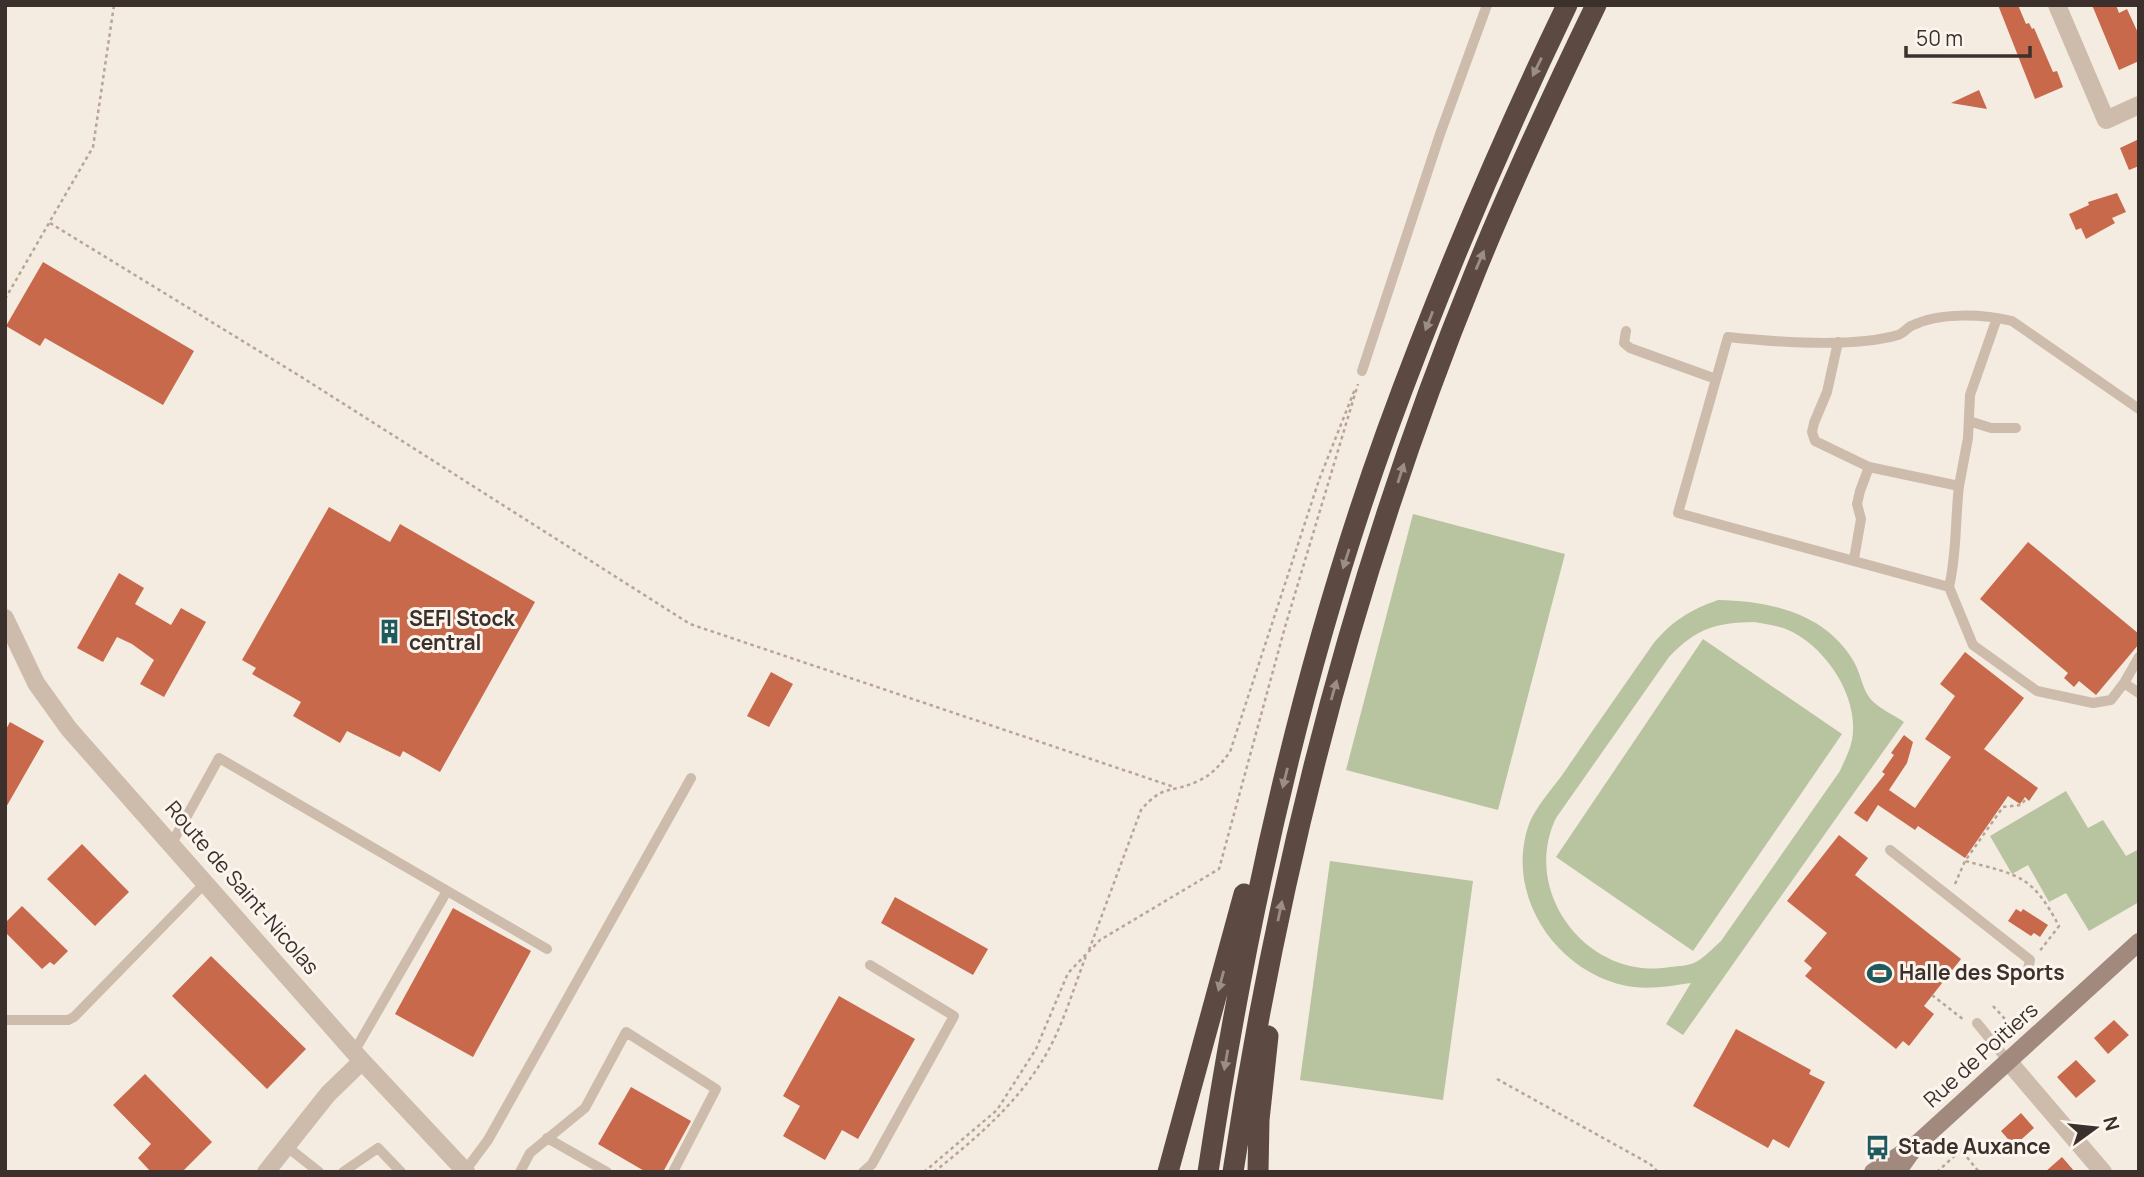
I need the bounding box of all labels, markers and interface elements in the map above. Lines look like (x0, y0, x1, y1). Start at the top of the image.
scale bar (1906, 14, 2030, 58)
text: 50 m (1916, 24, 1963, 52)
one-way arrow (1531, 57, 1543, 77)
one-way arrow (1475, 249, 1486, 270)
one-way arrow (1423, 311, 1434, 332)
one-way arrow (1396, 462, 1407, 483)
one-way arrow (1340, 549, 1351, 570)
place label: SEFI Stock central (409, 604, 516, 656)
building icon: SEFI Stock central (375, 617, 403, 645)
one-way arrow (1330, 679, 1340, 700)
one-way arrow (1279, 767, 1290, 789)
street label: Route de Saint-Nicolas (160, 795, 326, 980)
one-way arrow (1274, 900, 1285, 922)
place label: Halle des Sports (1899, 958, 2065, 986)
sports icon: Halle des Sports (1865, 959, 1893, 987)
one-way arrow (1216, 971, 1226, 992)
street label: Rue de Poitiers (1917, 995, 2044, 1113)
one-way arrow (1221, 1049, 1232, 1071)
north arrow (2060, 1093, 2130, 1163)
text: N (2097, 1114, 2126, 1134)
place label: Stade Auxance (1898, 1132, 2051, 1160)
bus stop icon: Stade Auxance (1864, 1133, 1892, 1161)

